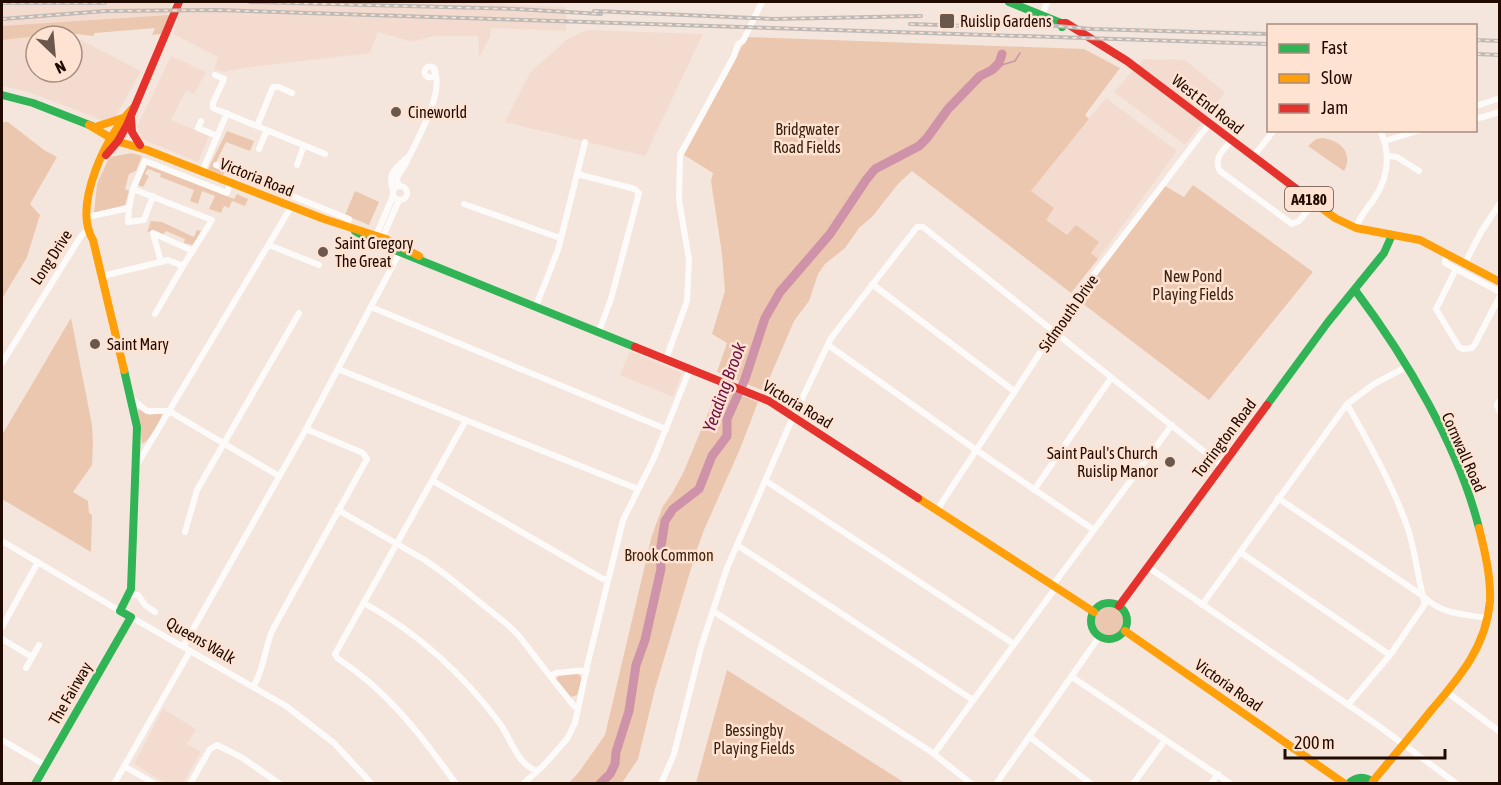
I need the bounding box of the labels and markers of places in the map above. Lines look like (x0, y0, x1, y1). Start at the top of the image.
marker: Ruislip Gardens (938, 12, 956, 30)
place label: Ruislip Gardens (960, 12, 1052, 31)
place label: Cineworld (408, 103, 467, 121)
marker: Cineworld (389, 105, 403, 119)
place label: Saint Gregory The Great (335, 234, 414, 270)
marker: Saint Gregory The Great (316, 245, 330, 259)
place label: Saint Mary (107, 335, 169, 354)
marker: Saint Mary (88, 337, 102, 351)
place label: Saint Paul's Church Ruislip Manor (1047, 444, 1158, 481)
marker: Saint Paul's Church Ruislip Manor (1163, 455, 1177, 469)

